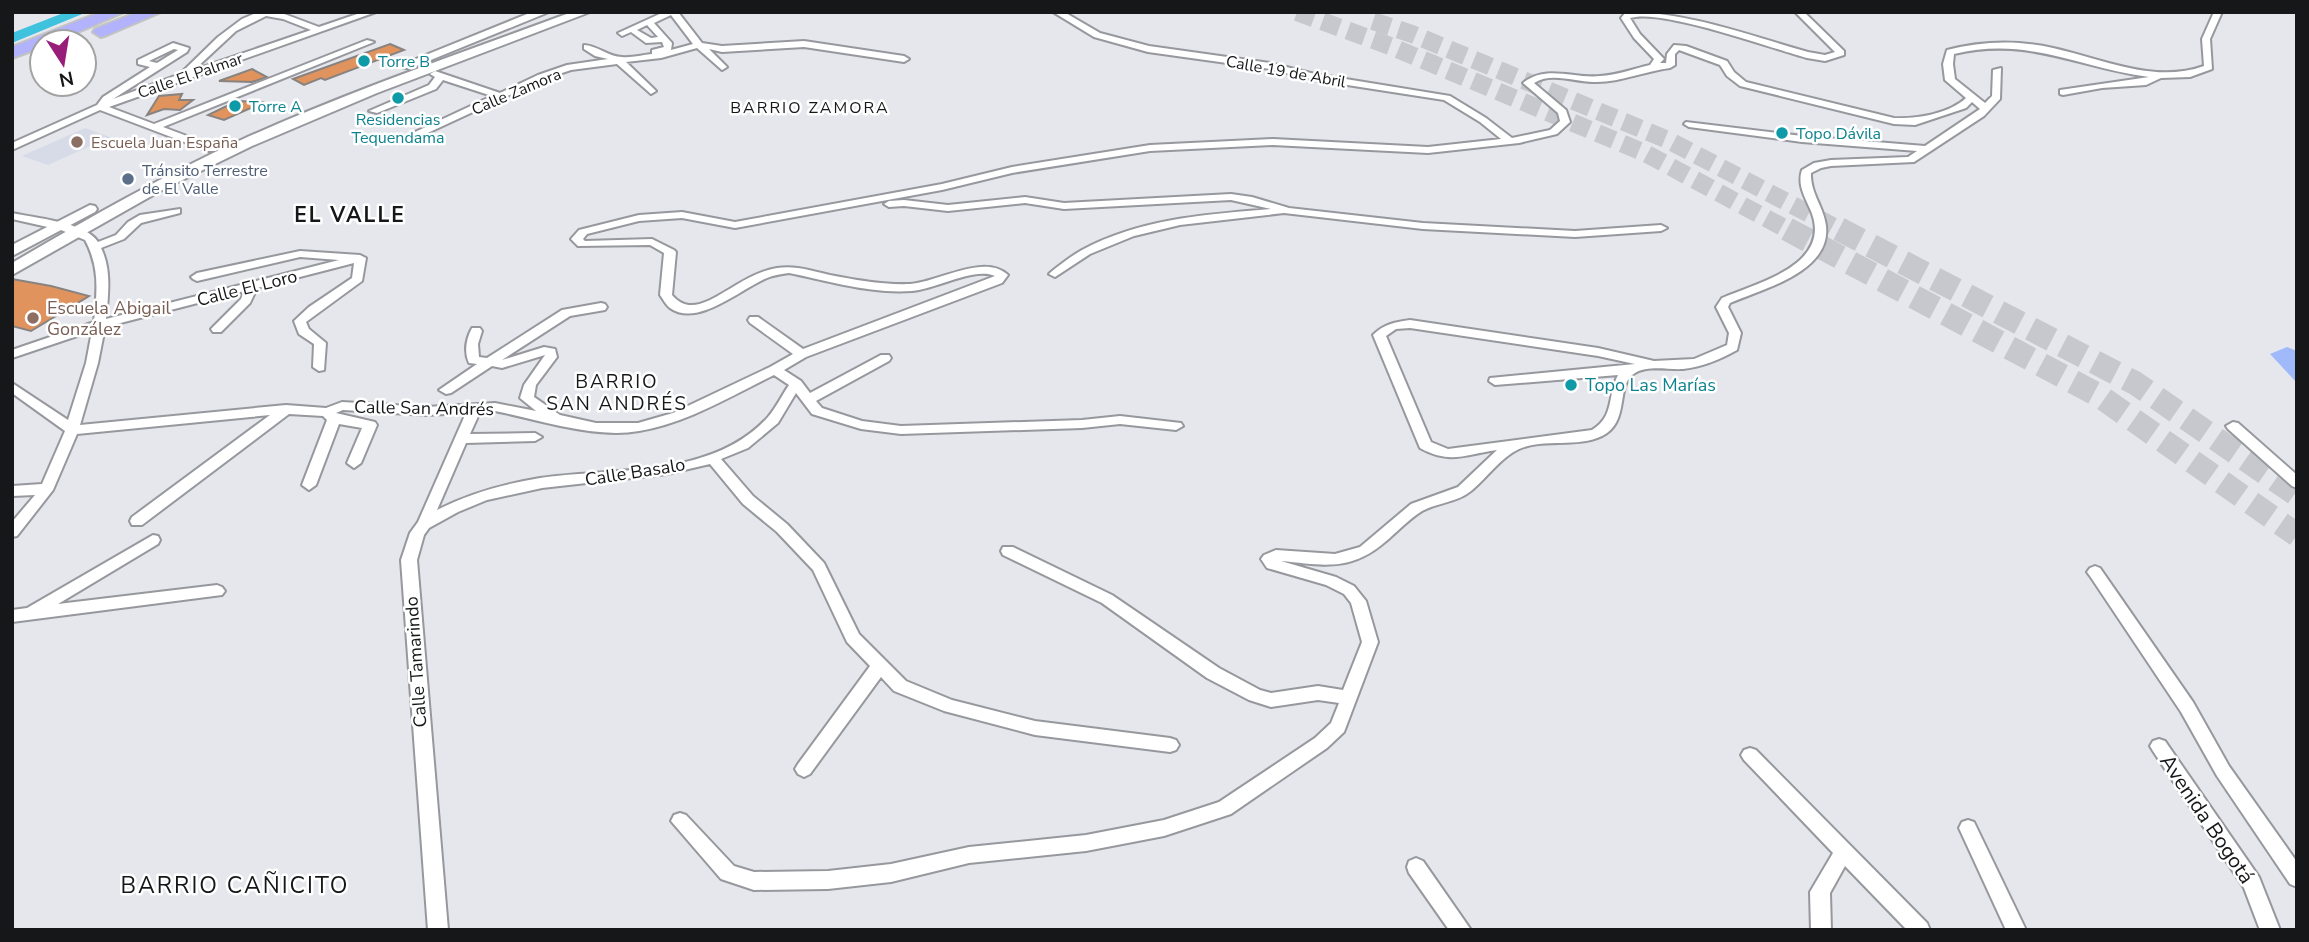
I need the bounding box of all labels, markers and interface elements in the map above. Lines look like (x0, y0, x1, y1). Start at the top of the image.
north arrow (28, 28, 98, 98)
street label: Calle El Palmar (135, 48, 246, 104)
place label: Torre B (378, 51, 430, 73)
street label: Calle 19 de Abril (1224, 51, 1348, 93)
marker: Torre B (356, 53, 372, 69)
street label: Calle Zamora (468, 63, 565, 121)
text: N (57, 64, 76, 93)
marker: Residencias Tequendama (390, 90, 406, 106)
place label: Torre A (249, 96, 302, 118)
district label: BARRIO ZAMORA (730, 97, 890, 119)
marker: Torre A (227, 98, 243, 114)
place label: Residencias Tequendama (352, 109, 444, 149)
place label: Topo Dávila (1796, 123, 1881, 145)
marker: Topo Dávila (1774, 125, 1790, 141)
place label: Escuela Juan España (91, 132, 238, 154)
marker: Escuela Juan España (69, 134, 85, 150)
place label: Tránsito Terrestre de El Valle (142, 160, 268, 200)
marker: Tránsito Terrestre de El Valle (120, 171, 136, 187)
district label: EL VALLE (294, 201, 406, 229)
street label: Calle El Loro (194, 264, 300, 312)
place label: Escuela Abigail González (47, 296, 172, 341)
marker: Escuela Abigail González (25, 310, 41, 326)
district label: BARRIO SAN ANDRÉS (546, 369, 688, 417)
place label: Topo Las Marías (1585, 373, 1716, 397)
marker: Topo Las Marías (1563, 377, 1579, 393)
street label: Calle San Andrés (354, 395, 494, 421)
street label: Calle Basalo (583, 452, 687, 492)
street label: Calle Tamarindo (399, 596, 433, 728)
street label: Avenida Bogotá (2153, 749, 2261, 889)
district label: BARRIO CAÑICITO (121, 870, 349, 901)

